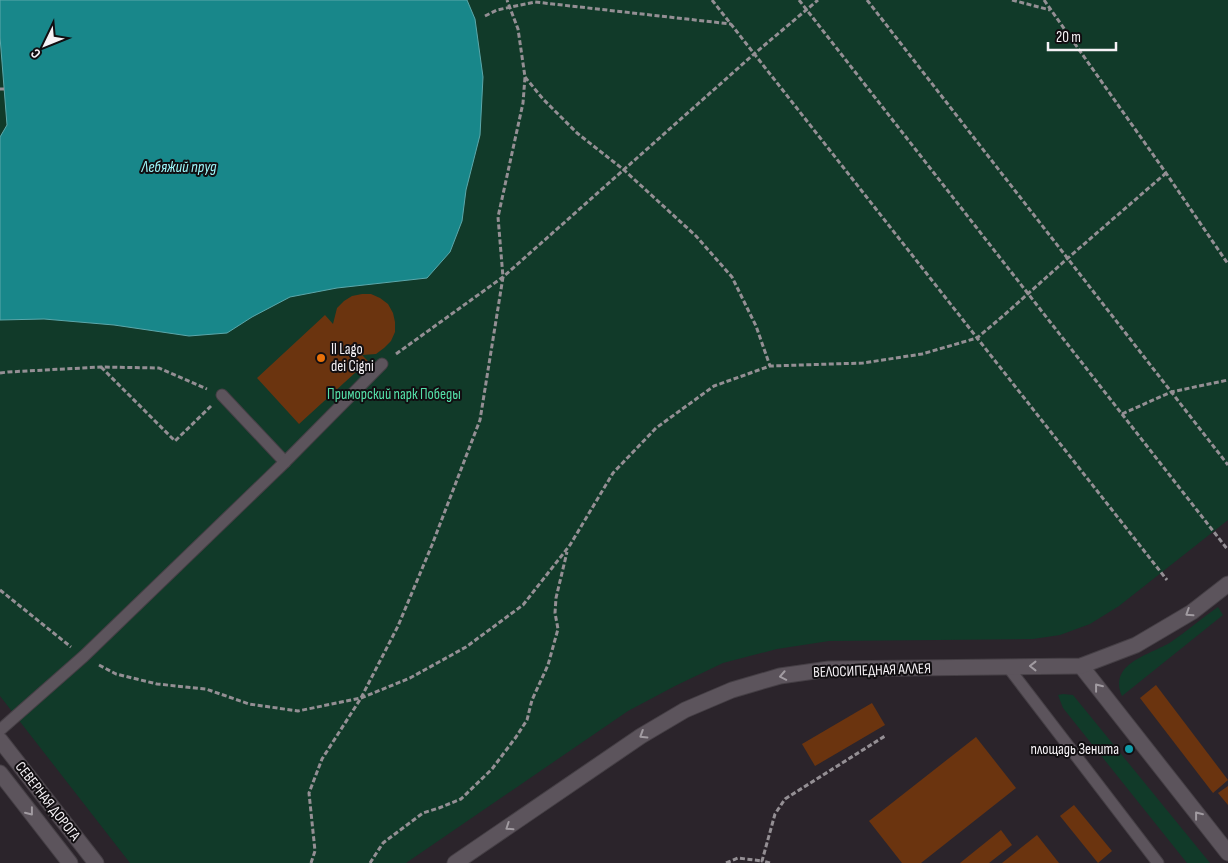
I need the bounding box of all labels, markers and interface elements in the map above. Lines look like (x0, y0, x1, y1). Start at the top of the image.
north arrow (20, 20, 70, 70)
scale bar (1048, 20, 1116, 52)
text: 20 m (1056, 28, 1081, 47)
text: С (27, 45, 45, 62)
water label: Лебяжий пруд (140, 158, 217, 177)
place label: Il Lago dei Cigni (331, 340, 374, 376)
marker: Il Lago dei Cigni (315, 352, 327, 364)
park label: Приморский парк Победы (327, 385, 461, 404)
one-way arrow (1185, 607, 1195, 616)
street label: ВЕЛОСИПЕДНАЯ АЛЛЕЯ (813, 659, 931, 682)
one-way arrow (1028, 661, 1036, 672)
one-way arrow (779, 670, 788, 680)
one-way arrow (1095, 684, 1103, 693)
one-way arrow (639, 729, 648, 739)
place label: площадь Зенита (1031, 740, 1119, 759)
marker: площадь Зенита (1123, 743, 1135, 755)
street label: СЕВЕРНАЯ ДОРОГА (11, 758, 85, 845)
one-way arrow (24, 806, 33, 816)
one-way arrow (1195, 811, 1204, 821)
one-way arrow (505, 820, 514, 830)

